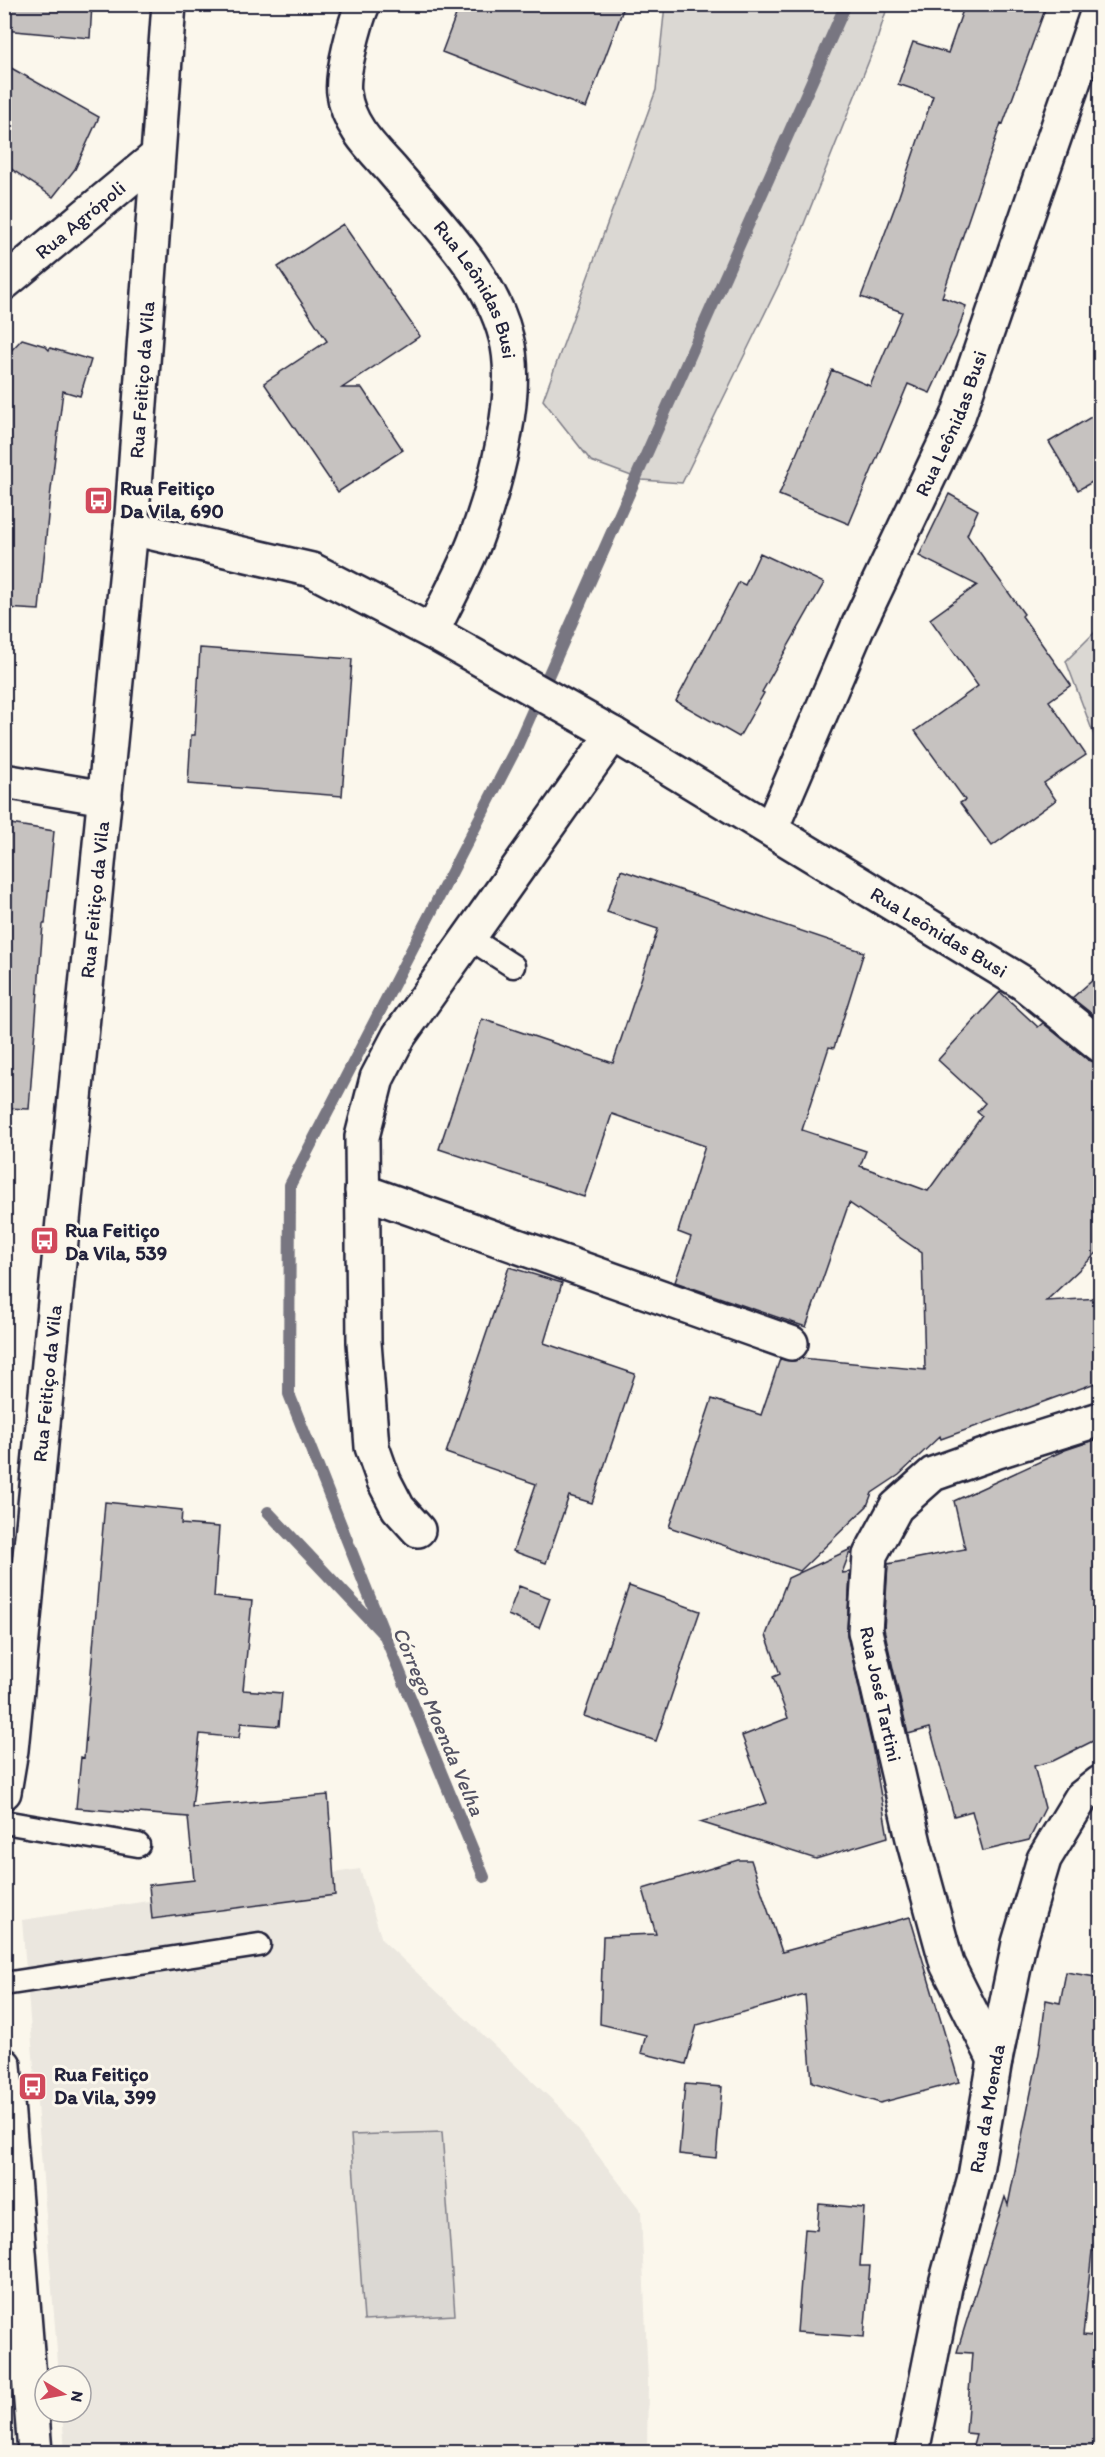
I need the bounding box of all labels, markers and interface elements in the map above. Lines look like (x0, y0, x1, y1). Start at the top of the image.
street label: Rua Agrópoli (30, 175, 130, 264)
street label: Rua Leônidas Busi (429, 215, 522, 360)
street label: Rua Feitiço da Vila (124, 300, 159, 459)
street label: Rua Leônidas Busi (910, 347, 992, 500)
place label: Rua Feitiço Da Vila, 690 (120, 476, 224, 523)
bus stop icon: Rua Feitiço Da Vila, 690 (83, 484, 115, 516)
street label: Rua Feitiço da Vila (75, 819, 114, 979)
street label: Rua Leônidas Busi (866, 881, 1012, 983)
place label: Rua Feitiço Da Vila, 539 (65, 1218, 167, 1265)
bus stop icon: Rua Feitiço Da Vila, 539 (28, 1225, 60, 1257)
street label: Rua Feitiço da Vila (27, 1303, 67, 1463)
water label: Córrego Moenda Velha (388, 1623, 490, 1819)
street label: Rua José Tartini (855, 1624, 907, 1764)
street label: Rua da Moenda (964, 2041, 1010, 2175)
place label: Rua Feitiço Da Vila, 399 (54, 2062, 156, 2109)
bus stop icon: Rua Feitiço Da Vila, 399 (17, 2070, 49, 2102)
north arrow (33, 2364, 93, 2424)
text: N (67, 2390, 88, 2403)

